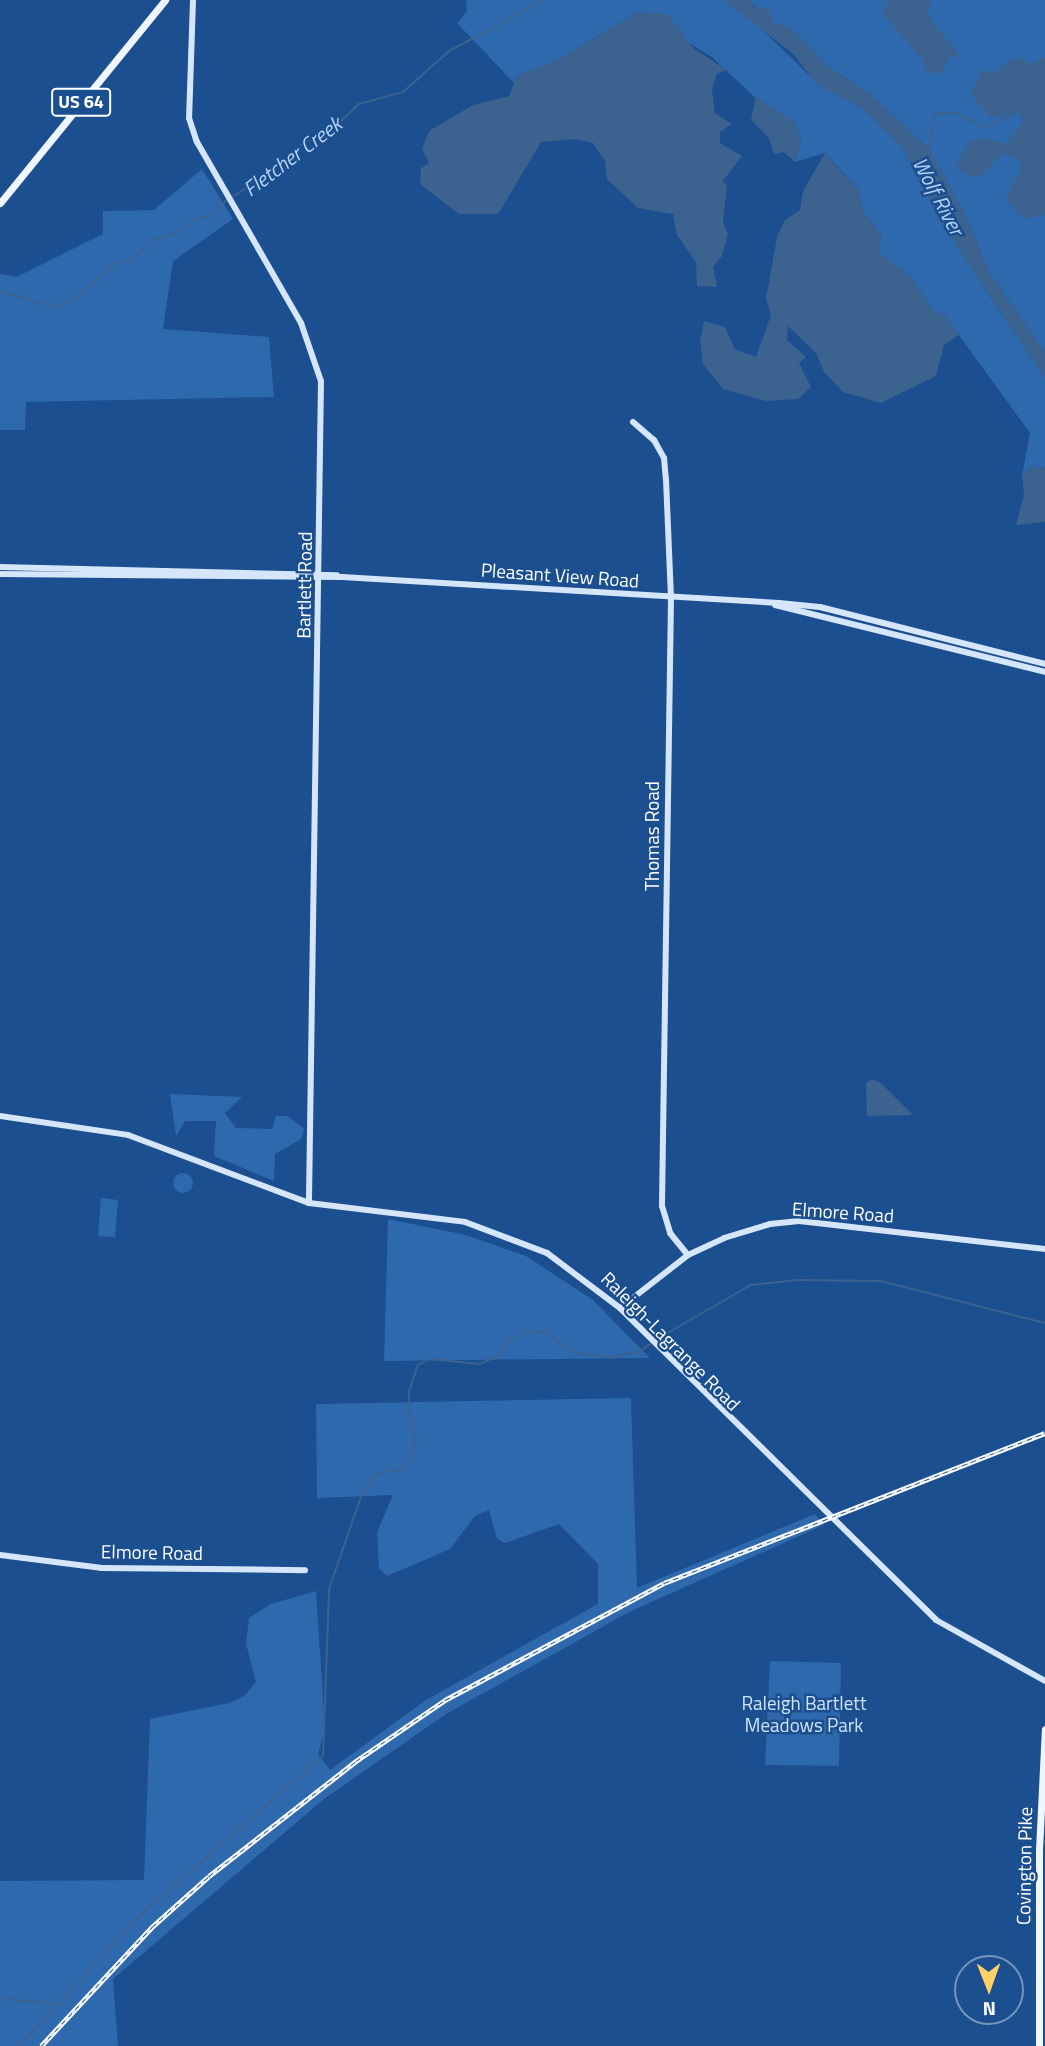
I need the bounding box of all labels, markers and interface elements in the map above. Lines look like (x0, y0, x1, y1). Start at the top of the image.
road number: US 64 (50, 88, 112, 116)
water label: Fletcher Creek (238, 111, 346, 201)
water label: Wolf River (908, 153, 970, 239)
street label: Bartlett Road (292, 531, 316, 639)
street label: Pleasant View Road (480, 558, 640, 592)
street label: Thomas Road (641, 781, 663, 891)
street label: Elmore Road (791, 1197, 895, 1227)
street label: Raleigh-Lagrange Road (597, 1267, 745, 1415)
street label: Elmore Road (101, 1540, 203, 1564)
park label: Raleigh Bartlett Meadows Park (741, 1692, 867, 1736)
street label: Covington Pike (1012, 1807, 1036, 1925)
north arrow (954, 1955, 1024, 2025)
text: N (983, 1995, 996, 2024)

